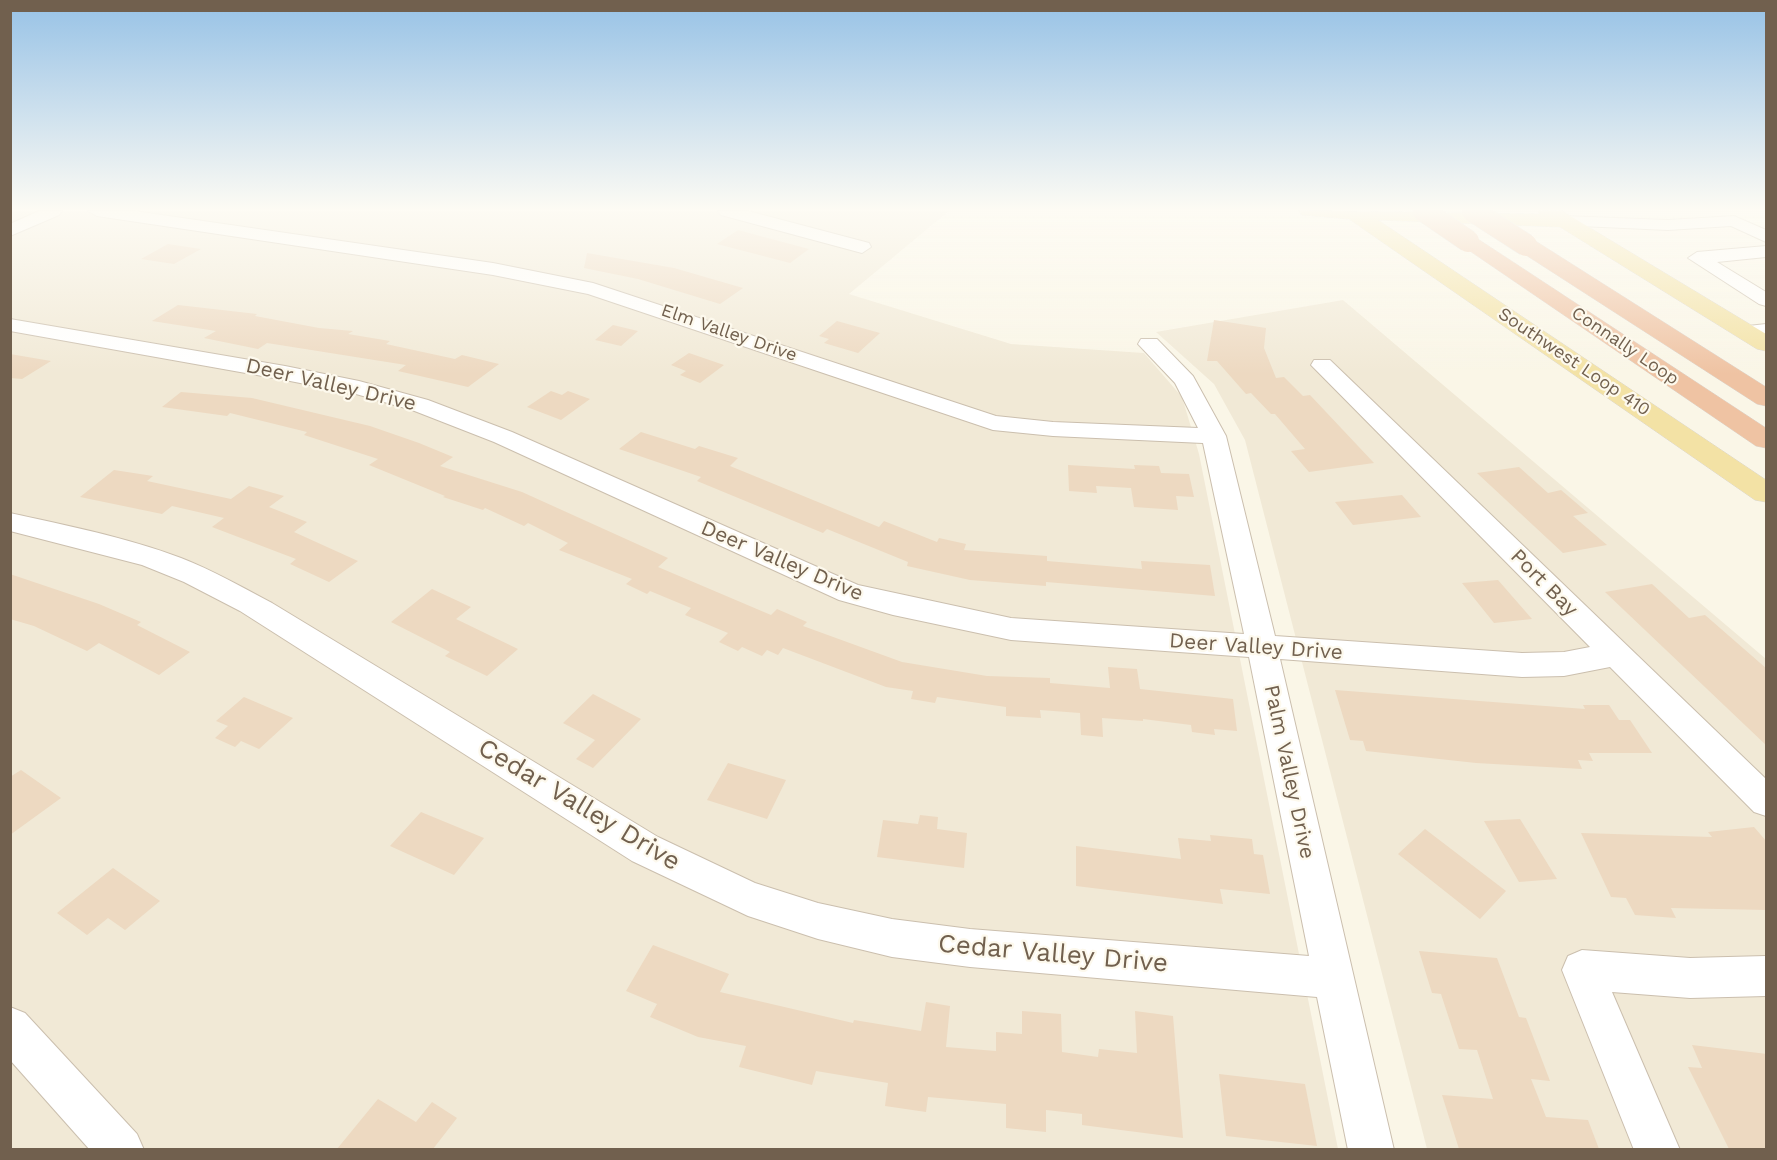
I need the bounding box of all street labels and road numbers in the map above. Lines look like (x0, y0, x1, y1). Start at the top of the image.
street label: Elm Valley Drive (658, 300, 800, 366)
street label: Connally Loop (1567, 302, 1683, 390)
street label: Southwest Loop 410 (1494, 303, 1654, 421)
street label: Deer Valley Drive (243, 353, 419, 417)
street label: Deer Valley Drive (697, 515, 867, 607)
street label: Port Bay (1505, 544, 1583, 622)
street label: Deer Valley Drive (1168, 628, 1344, 666)
street label: Palm Valley Drive (1258, 683, 1320, 861)
street label: Cedar Valley Drive (472, 732, 686, 878)
street label: Cedar Valley Drive (937, 928, 1169, 980)

